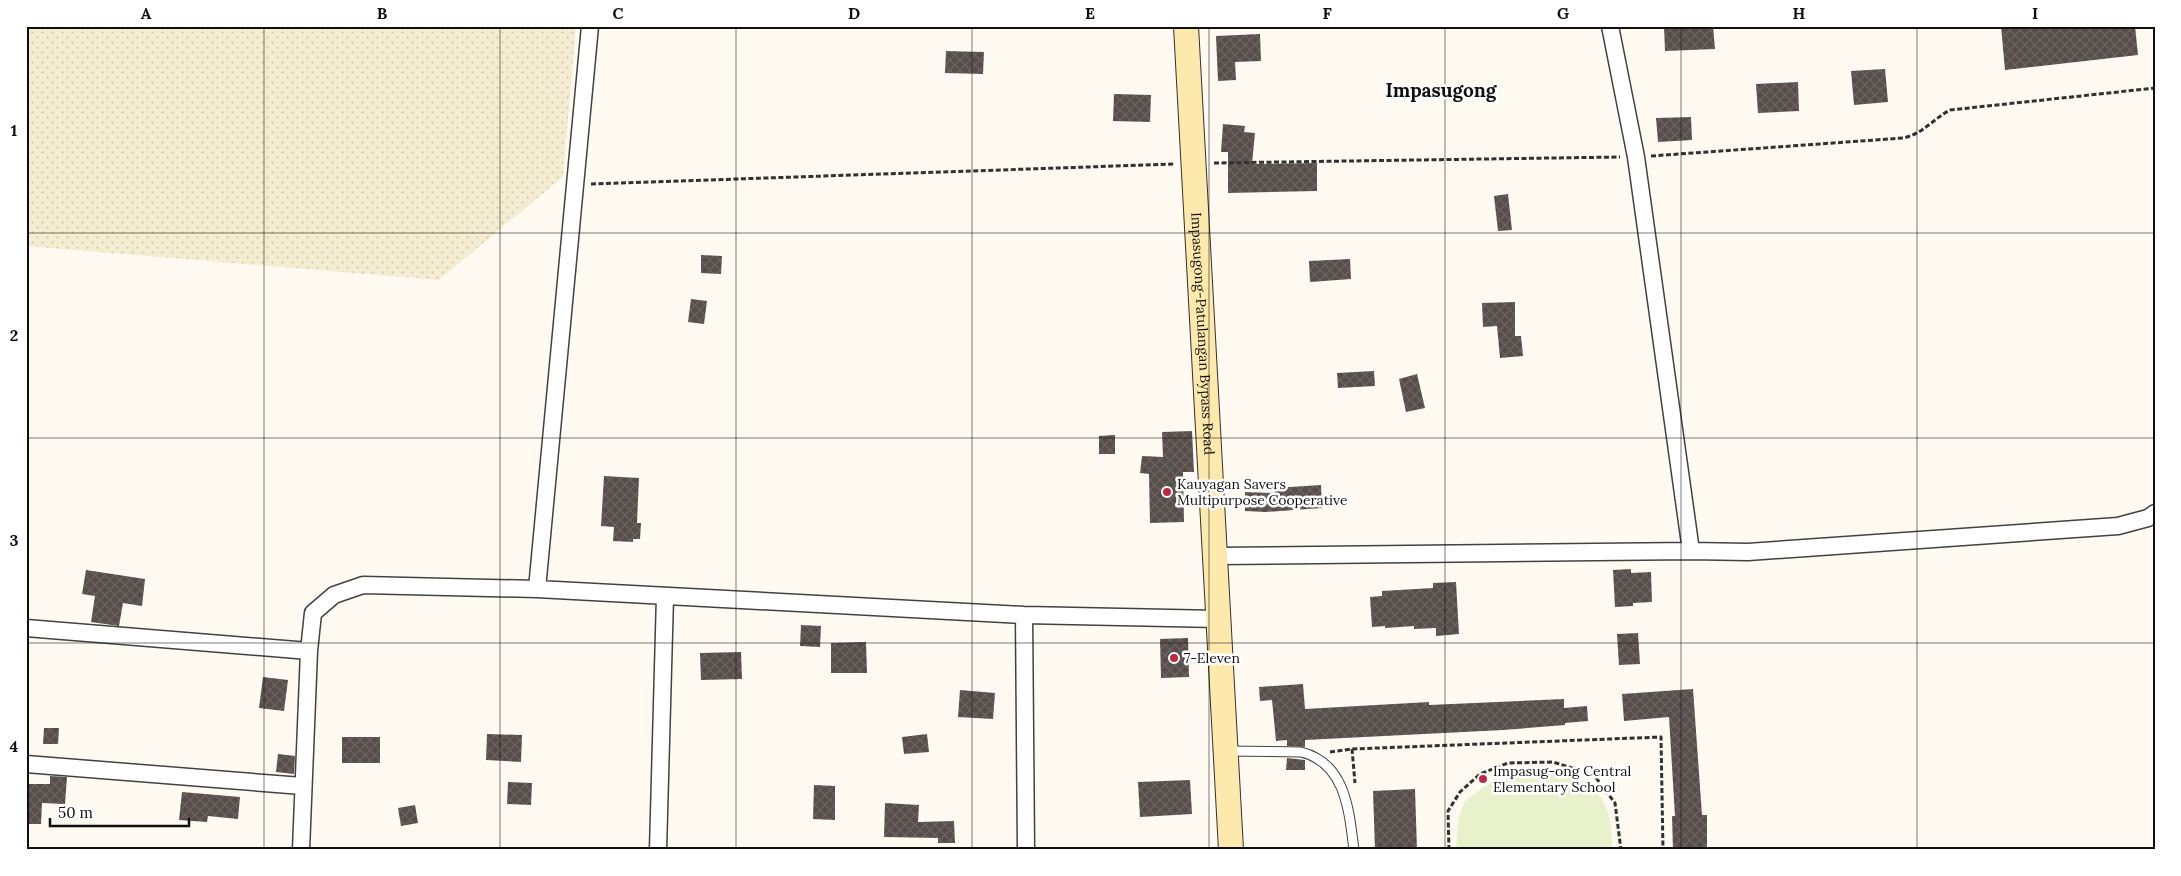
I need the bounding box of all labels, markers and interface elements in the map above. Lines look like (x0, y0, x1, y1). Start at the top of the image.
text: A (141, 3, 152, 23)
text: B (377, 3, 388, 23)
text: C (612, 3, 624, 23)
text: D (848, 3, 860, 23)
text: E (1085, 3, 1095, 23)
text: F (1322, 3, 1332, 23)
text: G (1557, 3, 1569, 23)
text: H (1793, 3, 1806, 23)
text: I (2032, 3, 2038, 23)
district label: Impasugong (1386, 78, 1498, 102)
text: 1 (11, 120, 17, 140)
street label: Impasugong-Patulangan Bypass Road (1187, 212, 1218, 455)
text: 2 (10, 325, 18, 345)
place label: Kauyagan Savers Multipurpose Cooperative (1177, 475, 1348, 509)
marker: Kauyagan Savers Multipurpose Cooperative (1161, 486, 1173, 498)
text: 3 (10, 530, 19, 550)
place label: 7-Eleven (1184, 649, 1240, 667)
marker: 7-Eleven (1168, 652, 1180, 664)
text: 4 (10, 736, 19, 756)
place label: Impasug-ong Central Elementary School (1493, 762, 1632, 796)
marker: Impasug-ong Central Elementary School (1477, 773, 1489, 785)
scale bar (50, 796, 189, 828)
text: 50 m (58, 803, 93, 822)

